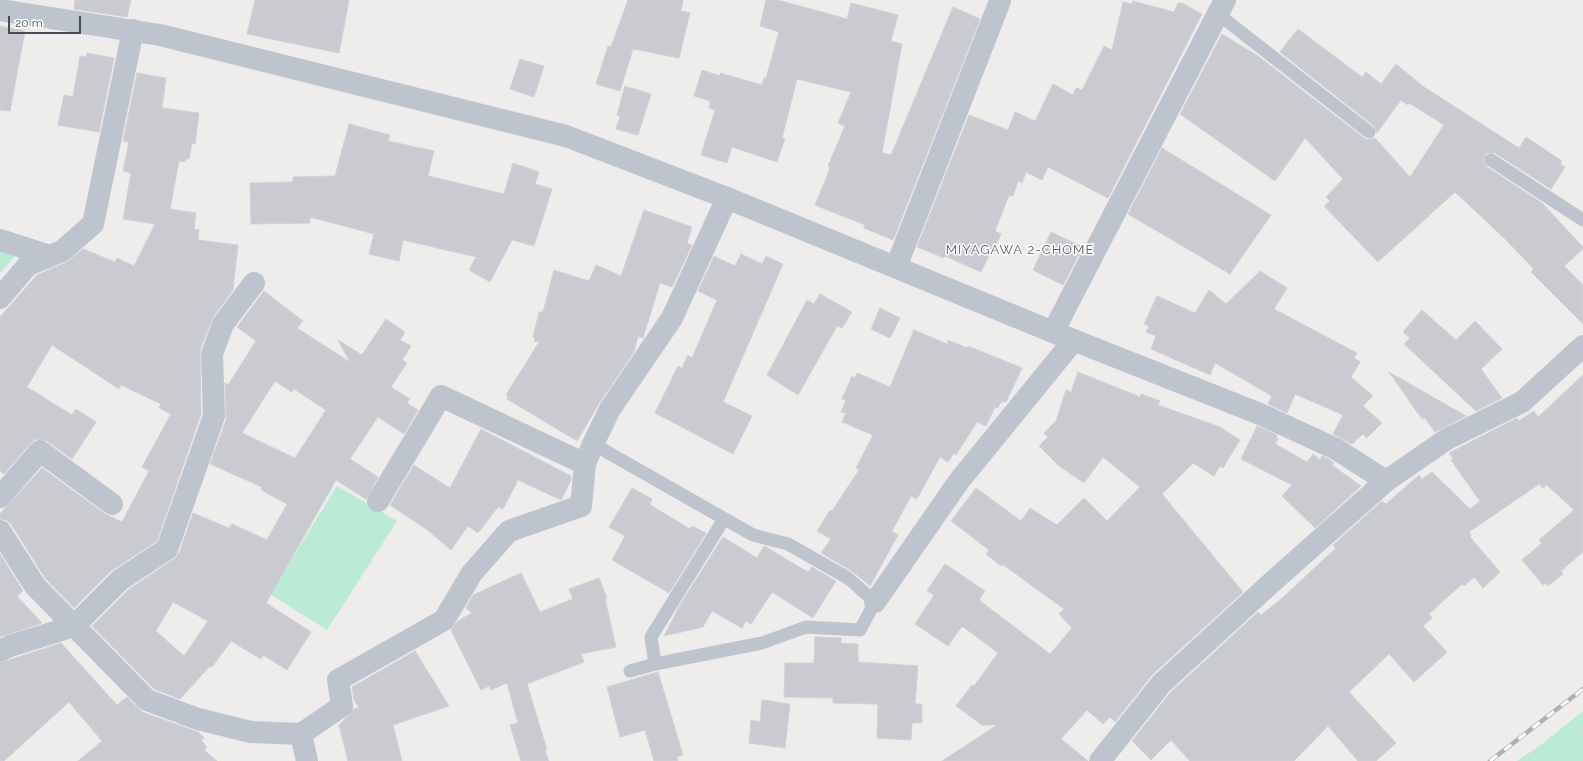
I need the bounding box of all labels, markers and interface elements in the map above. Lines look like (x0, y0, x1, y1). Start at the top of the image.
scale bar (10, 8, 83, 34)
text: 20 m (15, 16, 43, 30)
district label: MIYAGAWA 2-CHOME (946, 242, 1094, 258)

